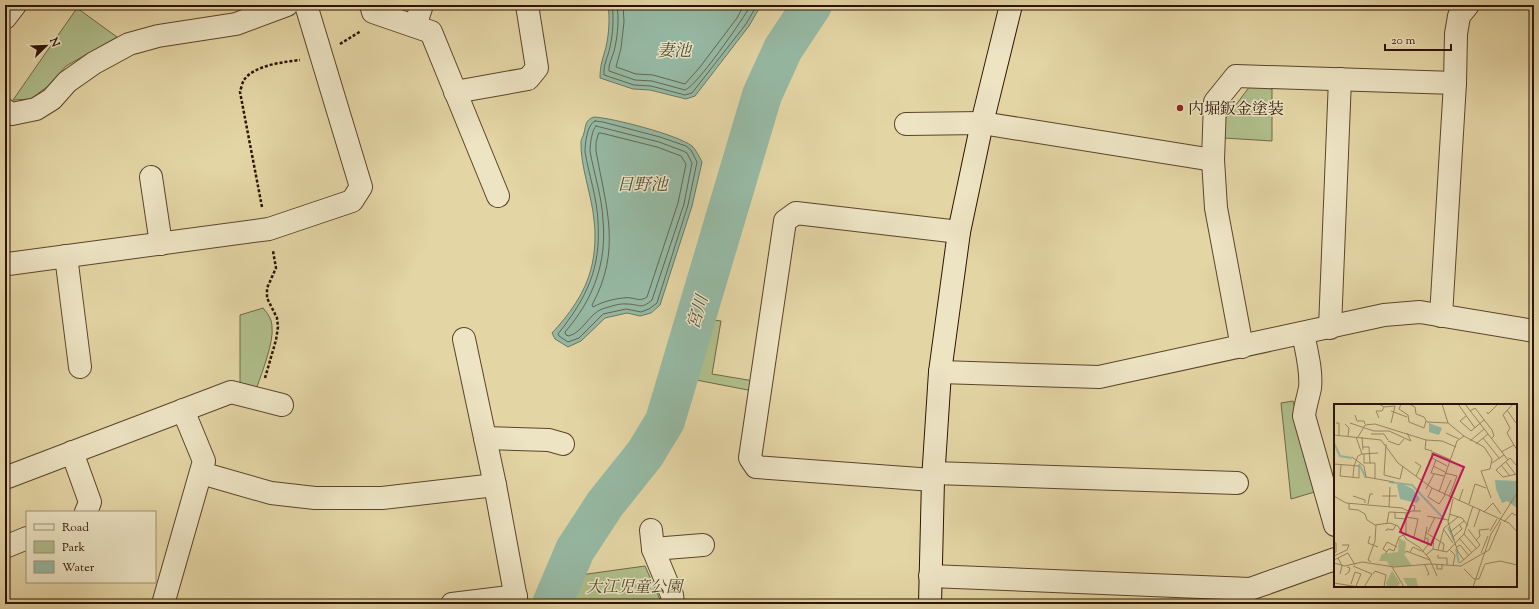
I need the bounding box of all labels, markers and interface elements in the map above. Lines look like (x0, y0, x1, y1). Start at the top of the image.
north arrow (26, 26, 66, 66)
scale bar (1385, 26, 1451, 52)
text: 20 m (1391, 32, 1416, 50)
text: N (45, 34, 63, 50)
water label: 妻池 (657, 40, 693, 64)
place label: 内堀鈑金塗装 (1188, 99, 1284, 122)
marker: 内堀鈑金塗装 (1175, 103, 1185, 113)
water label: 日野池 (617, 174, 669, 198)
water label: 宮川 (682, 291, 716, 332)
inset map (1334, 404, 1517, 587)
legend (26, 511, 156, 583)
text: Road (62, 519, 89, 537)
text: Park (62, 539, 85, 557)
text: Water (62, 559, 95, 577)
park label: 大江児童公園 (586, 577, 685, 600)

